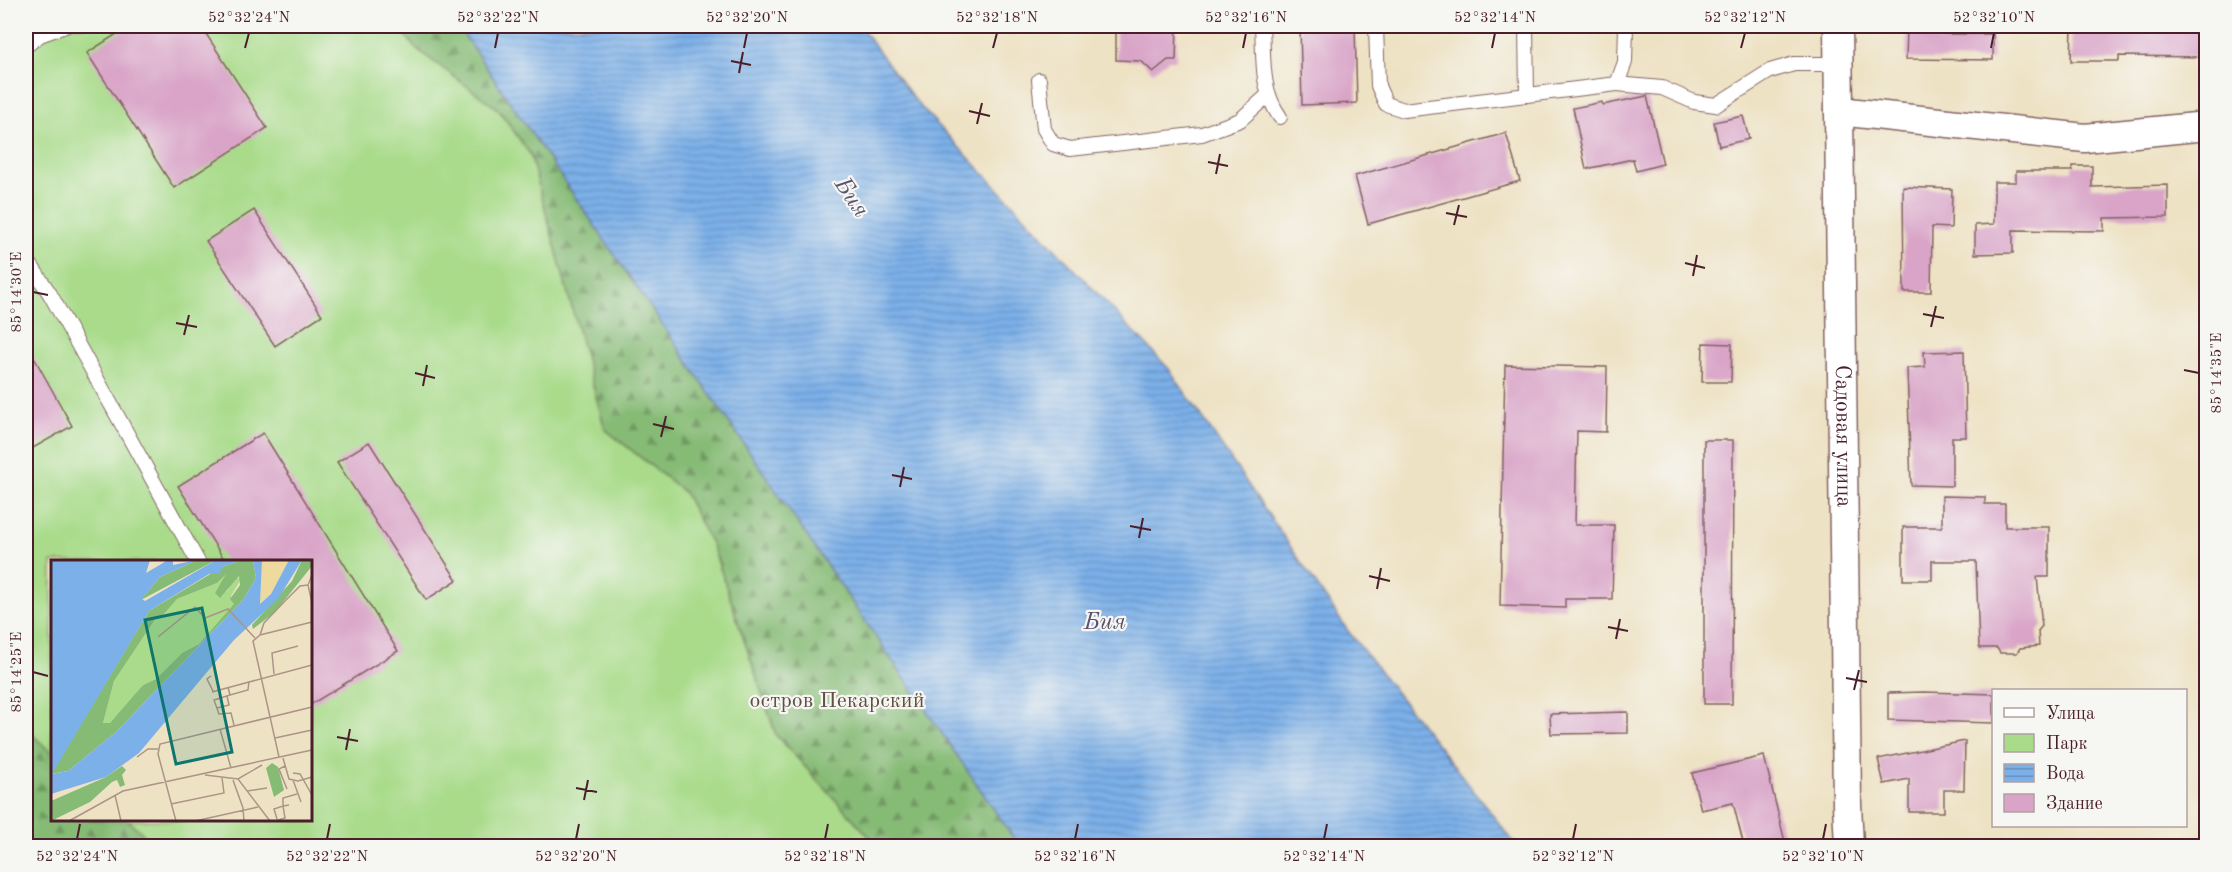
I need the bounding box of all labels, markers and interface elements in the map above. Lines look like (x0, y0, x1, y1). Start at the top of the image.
text: 52°32'24"N (208, 11, 290, 26)
text: 52°32'22"N (457, 11, 539, 26)
text: 52°32'20"N (706, 11, 788, 26)
text: 52°32'18"N (956, 11, 1038, 26)
text: 52°32'16"N (1205, 11, 1287, 26)
text: 52°32'14"N (1454, 11, 1536, 26)
text: 52°32'12"N (1704, 11, 1786, 26)
text: 52°32'10"N (1953, 11, 2035, 26)
water label: Бия (829, 173, 873, 222)
text: 85°14'30"E (10, 252, 25, 332)
text: 85°14'35"E (2210, 333, 2225, 413)
street label: Садовая улица (1831, 364, 1855, 508)
inset map (51, 560, 312, 821)
water label: Бия (1083, 611, 1126, 635)
text: 85°14'25"E (10, 632, 25, 712)
legend (1992, 689, 2187, 827)
park label: остров Пекарский (750, 690, 925, 712)
text: Улица (2046, 705, 2095, 723)
text: Парк (2046, 735, 2087, 753)
text: Вода (2046, 765, 2085, 783)
text: Здание (2046, 795, 2103, 813)
text: 52°32'24"N (36, 850, 118, 865)
text: 52°32'22"N (286, 850, 368, 865)
text: 52°32'20"N (535, 850, 617, 865)
text: 52°32'18"N (784, 850, 866, 865)
text: 52°32'16"N (1034, 850, 1116, 865)
text: 52°32'14"N (1283, 850, 1365, 865)
text: 52°32'12"N (1532, 850, 1614, 865)
text: 52°32'10"N (1782, 850, 1864, 865)

